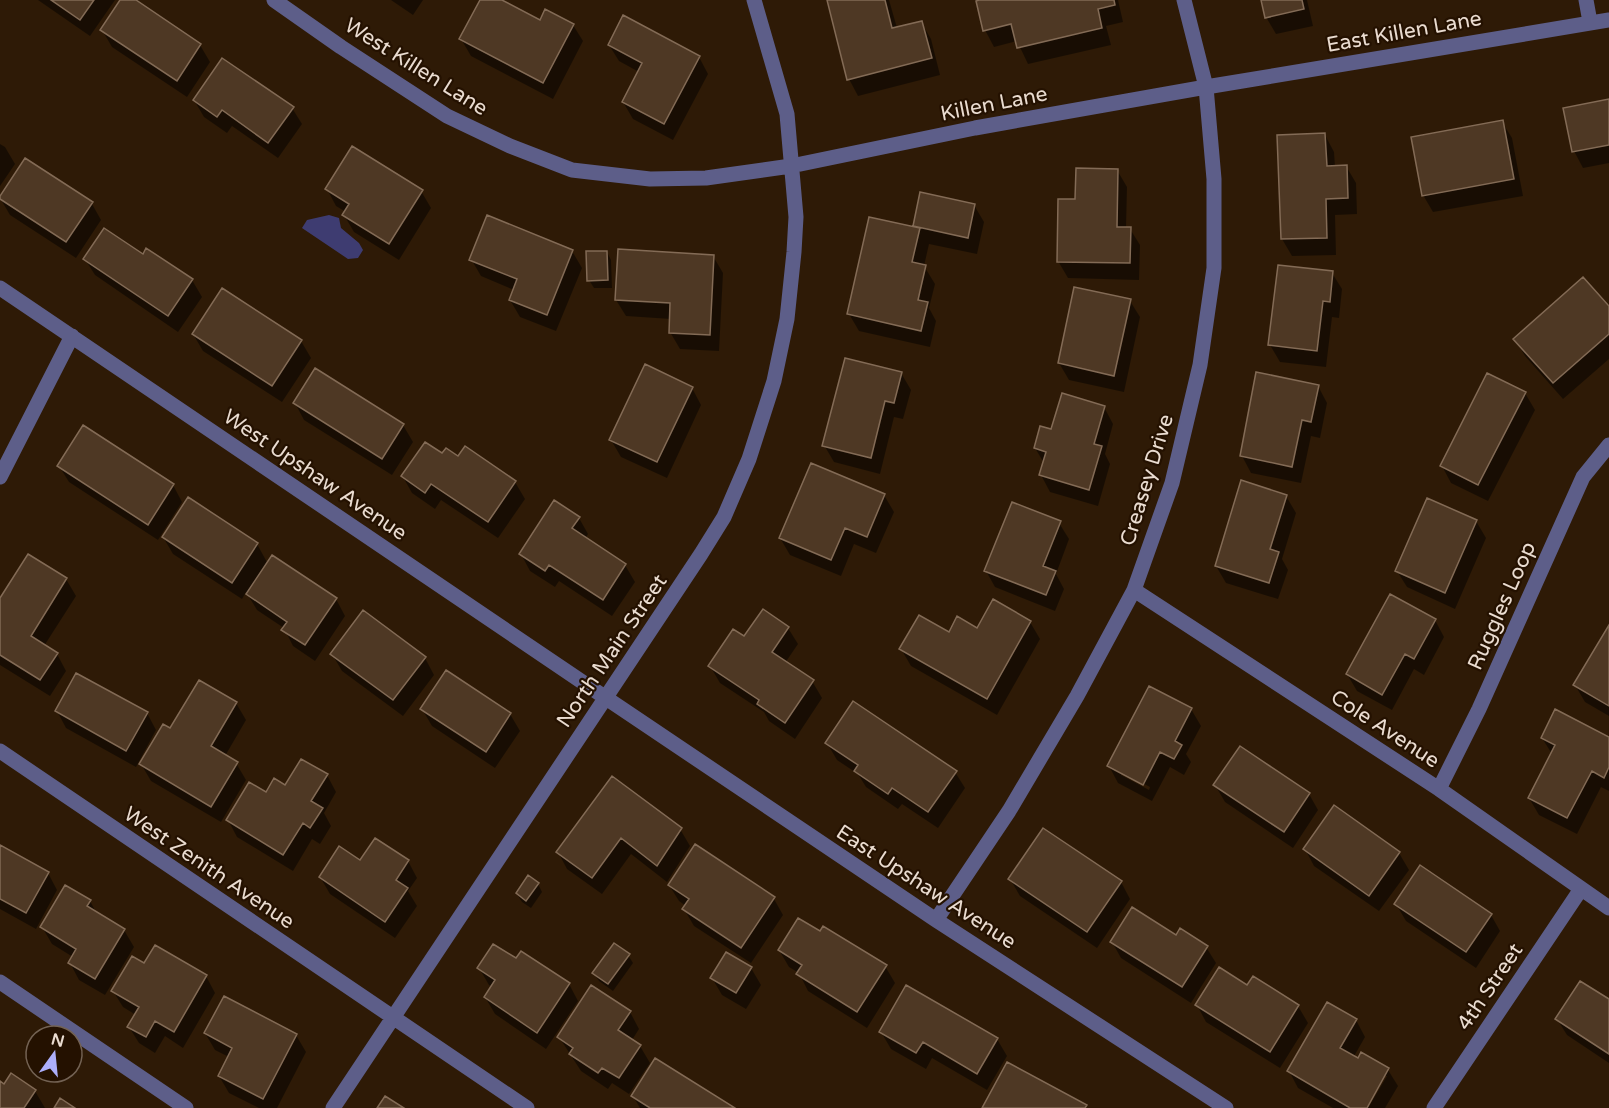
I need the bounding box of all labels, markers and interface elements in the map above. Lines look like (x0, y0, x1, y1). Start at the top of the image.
street label: East Killen Lane (1325, 6, 1484, 58)
street label: West Killen Lane (340, 13, 492, 121)
street label: Killen Lane (938, 81, 1050, 127)
street label: West Upshaw Avenue (218, 404, 412, 546)
street label: Creasey Drive (1115, 411, 1179, 549)
street label: Ruggles Loop (1463, 538, 1541, 674)
street label: North Main Street (552, 570, 672, 732)
street label: Cole Avenue (1326, 685, 1444, 774)
street label: West Zenith Avenue (119, 802, 299, 934)
street label: East Upshaw Avenue (832, 820, 1021, 954)
street label: 4th Street (1452, 939, 1528, 1035)
north arrow (24, 1024, 84, 1084)
text: N (49, 1029, 66, 1052)

